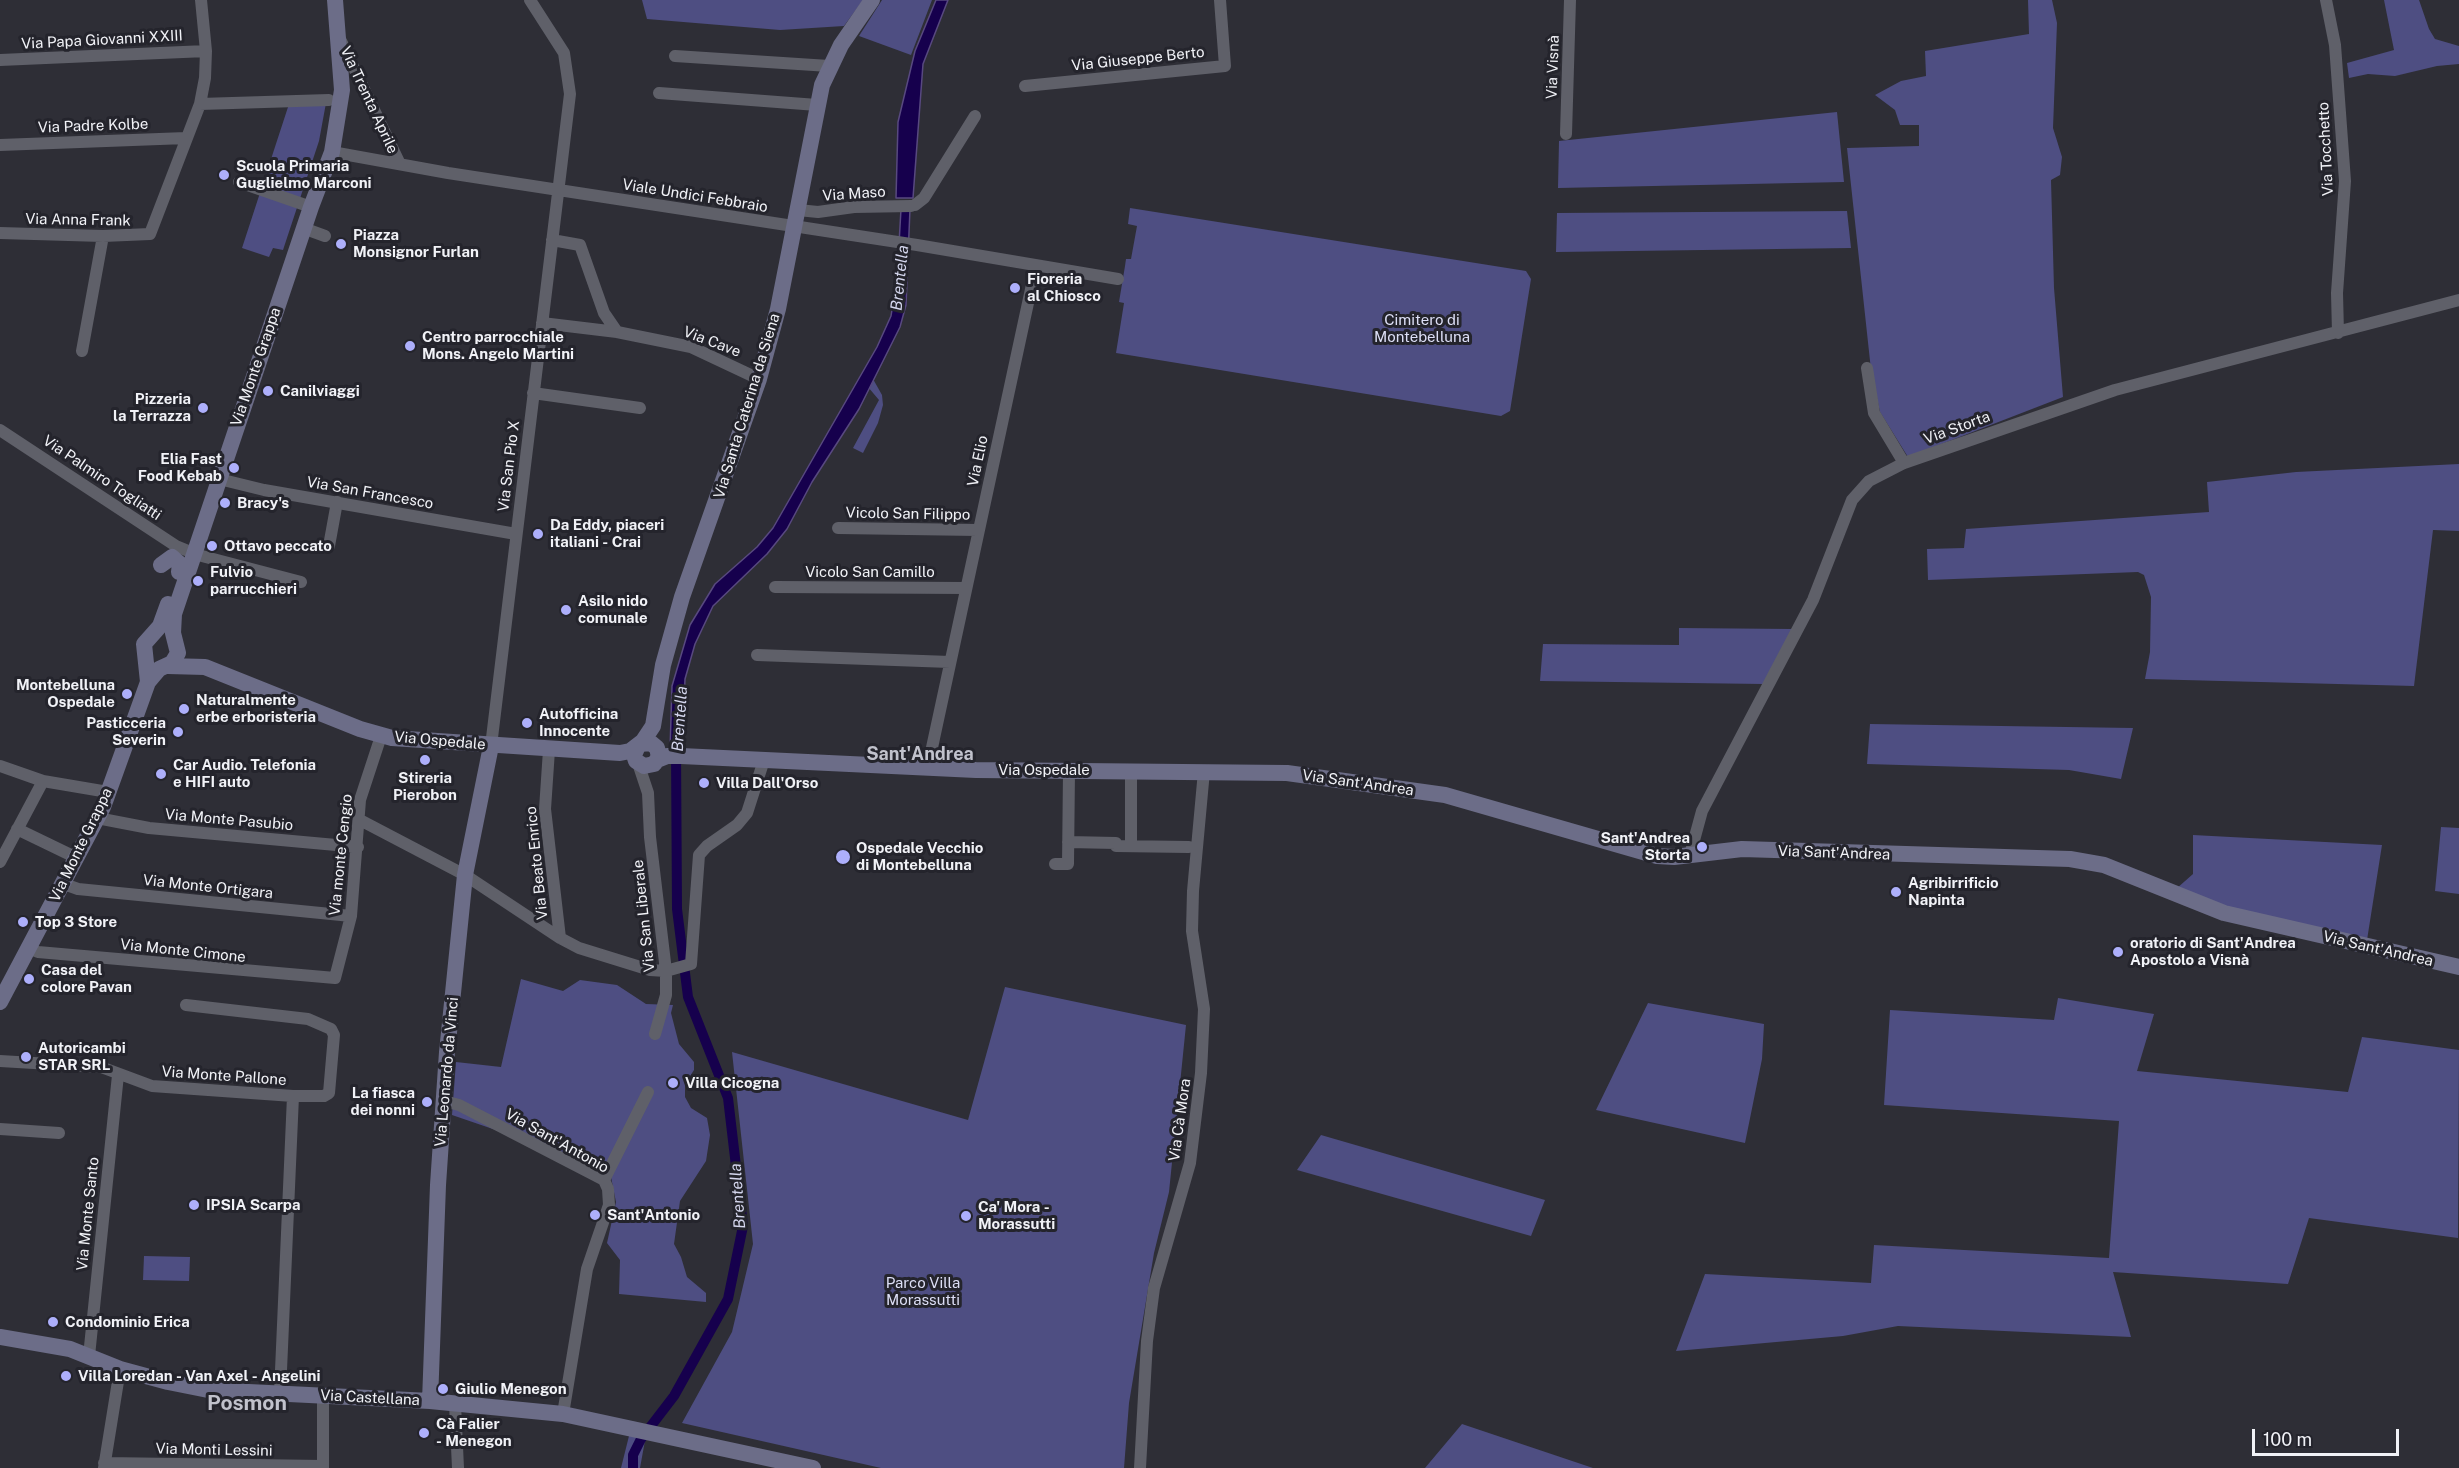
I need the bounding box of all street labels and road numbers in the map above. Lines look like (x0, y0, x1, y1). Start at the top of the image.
street label: Via Papa Giovanni XXIII (21, 27, 183, 53)
street label: Via Visnà (1543, 35, 1563, 99)
street label: Via Trenta Aprile (336, 43, 402, 157)
street label: Via Giuseppe Berto (1071, 43, 1205, 75)
street label: Via Tocchetto (2315, 101, 2337, 197)
street label: Via Padre Kolbe (37, 115, 149, 137)
street label: Viale Undici Febbraio (621, 176, 769, 216)
street label: Via Maso (822, 183, 886, 205)
street label: Via Anna Frank (25, 210, 131, 230)
street label: Via Monte Grappa (227, 305, 285, 429)
street label: Via Santa Caterina da Siena (710, 311, 784, 501)
street label: Via Cave (681, 323, 743, 361)
street label: Via Storta (1921, 408, 1993, 448)
street label: Via San Pio X (494, 419, 524, 513)
street label: Via Palmiro Togliatti (39, 432, 165, 524)
street label: Via Elio (964, 434, 992, 488)
street label: Via San Francesco (305, 473, 435, 513)
street label: Vicolo San Filippo (846, 504, 970, 524)
street label: Vicolo San Camillo (805, 563, 935, 581)
street label: Via Ospedale (394, 728, 486, 754)
street label: Via Ospedale (998, 761, 1090, 779)
street label: Via Sant'Andrea (1301, 766, 1415, 800)
street label: Via Monte Grappa (46, 785, 116, 905)
street label: Via monte Cengio (326, 793, 356, 917)
street label: Via Monte Pasubio (164, 805, 294, 835)
street label: Via Beato Enrico (522, 805, 552, 921)
street label: Via Sant'Andrea (1778, 842, 1890, 864)
street label: Via San Liberale (629, 859, 659, 973)
street label: Via Monte Ortigara (142, 871, 274, 903)
street label: Via Sant'Andrea (2321, 928, 2435, 970)
street label: Via Monte Cimone (119, 935, 247, 967)
street label: Via Leonardo da Vinci (431, 996, 463, 1148)
street label: Via Monte Pallone (161, 1063, 287, 1089)
street label: Via Cà Mora (1165, 1077, 1195, 1163)
street label: Via Sant'Antonio (502, 1105, 612, 1177)
street label: Via Monte Santo (73, 1156, 103, 1272)
street label: Via Castellana (320, 1386, 420, 1410)
street label: Via Monti Lessini (155, 1440, 273, 1460)

